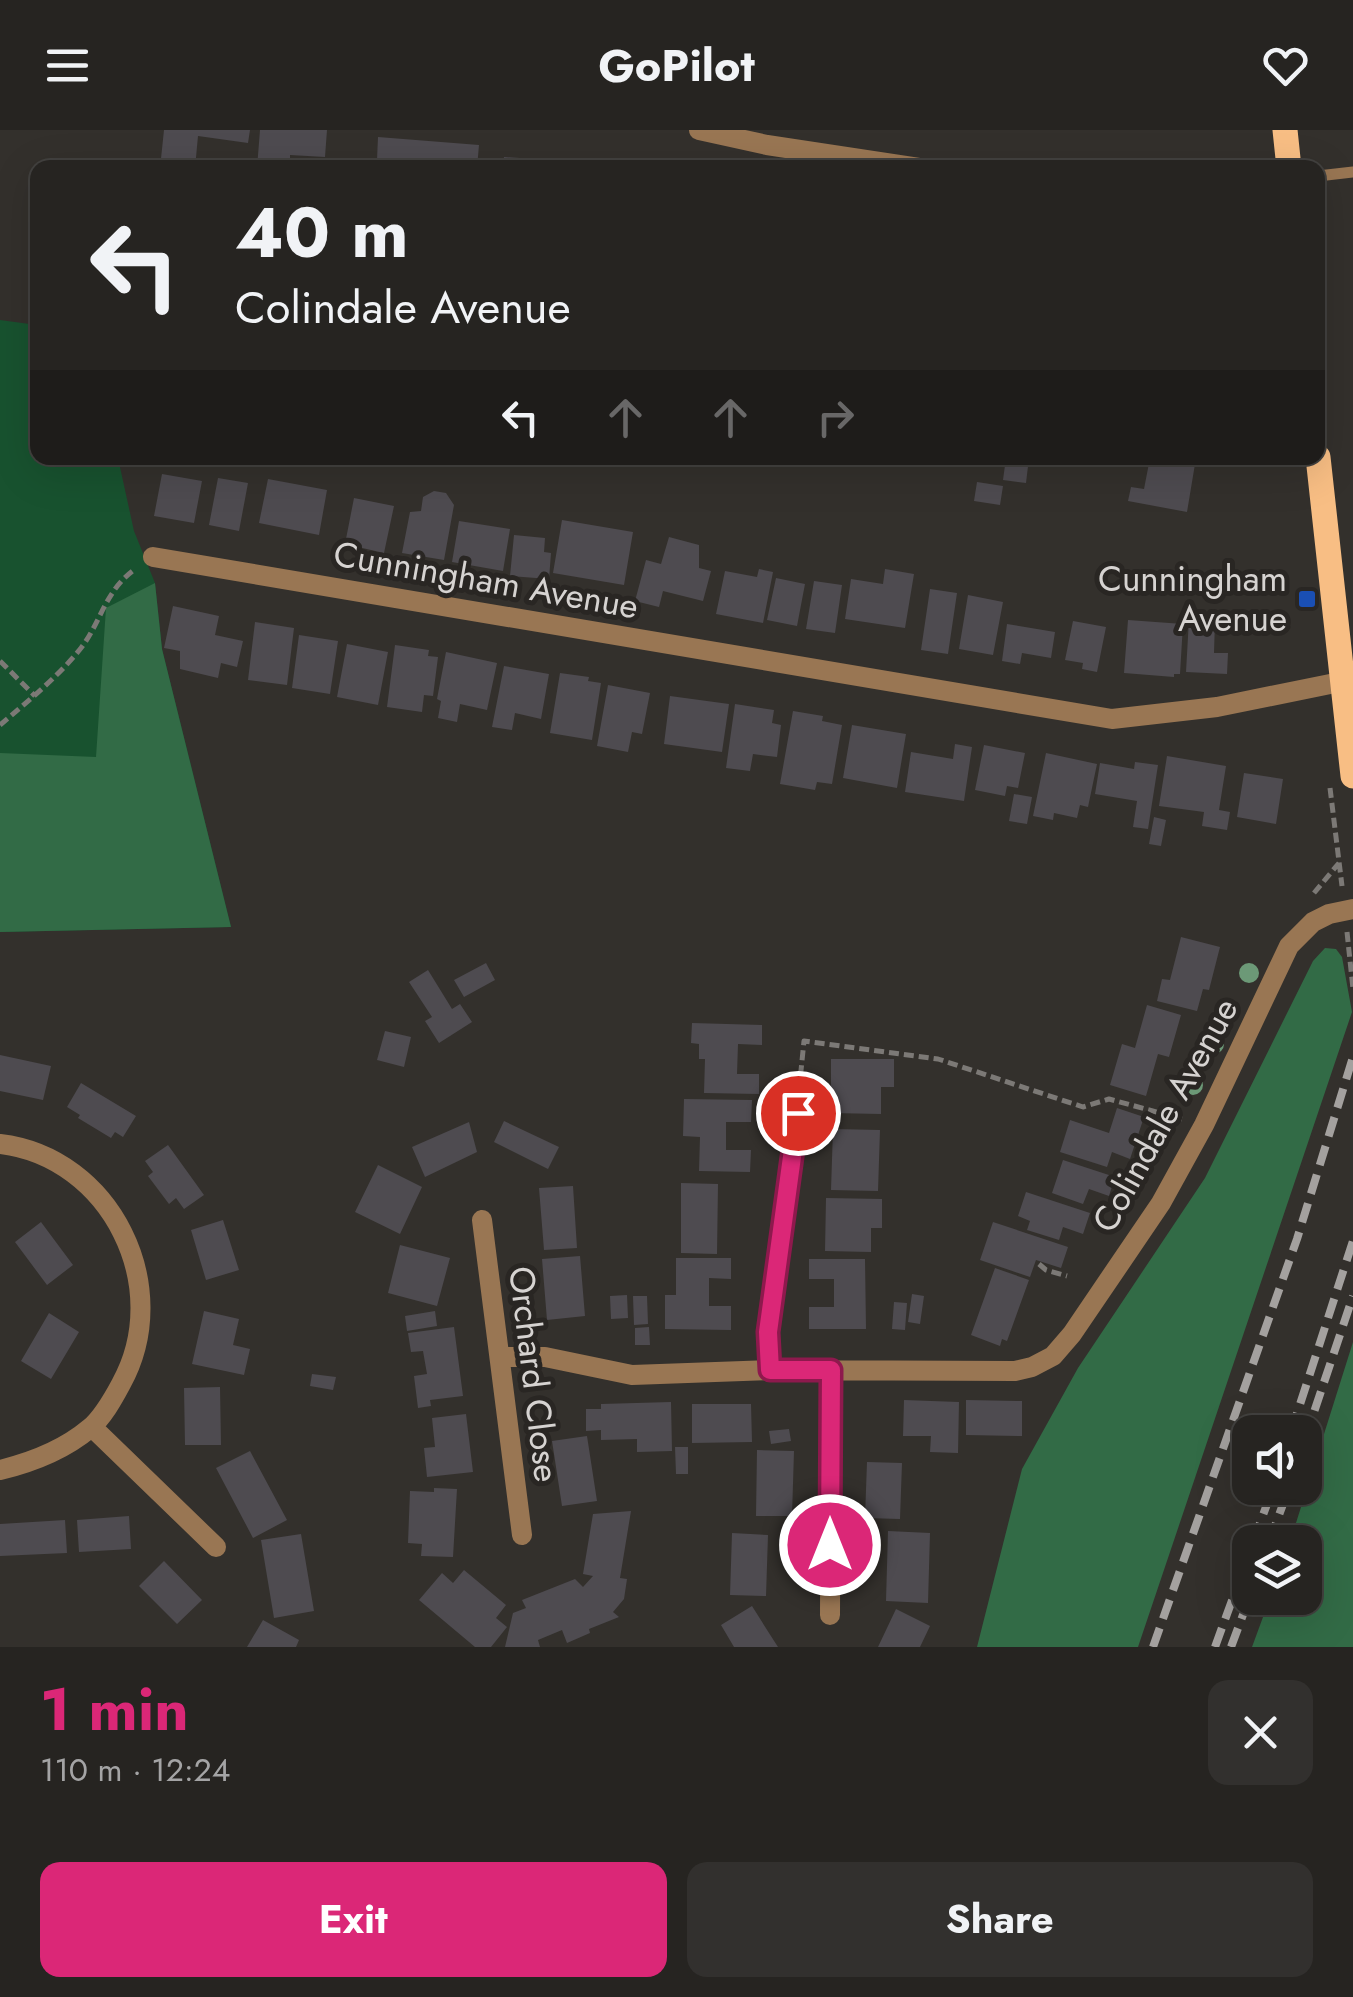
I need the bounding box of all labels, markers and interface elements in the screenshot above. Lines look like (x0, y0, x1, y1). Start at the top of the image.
text: GoPilot (598, 33, 755, 98)
icon: menu (40, 38, 95, 93)
icon: heart (1258, 38, 1313, 93)
text: 40 m (235, 182, 409, 283)
icon: left (70, 200, 200, 330)
text: Colindale Avenue (235, 275, 571, 340)
icon: left (493, 390, 548, 445)
icon: ahead (598, 390, 653, 445)
icon: ahead (703, 390, 758, 445)
icon: right (808, 390, 863, 445)
street label: Cunningham Avenue (330, 529, 642, 631)
place label: Cunningham Avenue (1098, 554, 1287, 644)
marker: Cunningham Avenue (1296, 588, 1318, 610)
street label: Colindale Avenue (1080, 989, 1250, 1241)
pin (756, 1071, 841, 1156)
icon: arrive (771, 1086, 826, 1141)
street label: Orchard Close (496, 1263, 572, 1485)
map controls (1232, 1415, 1322, 1615)
button: sound (1232, 1415, 1322, 1505)
position arrow (778, 1493, 882, 1597)
button: layers (1232, 1525, 1322, 1615)
text: 1 min (40, 1666, 189, 1753)
button: close (1208, 1680, 1313, 1785)
text: 110 m · 12:24 (40, 1747, 230, 1793)
button: Exit (40, 1862, 667, 1977)
button: Share (687, 1862, 1313, 1977)

